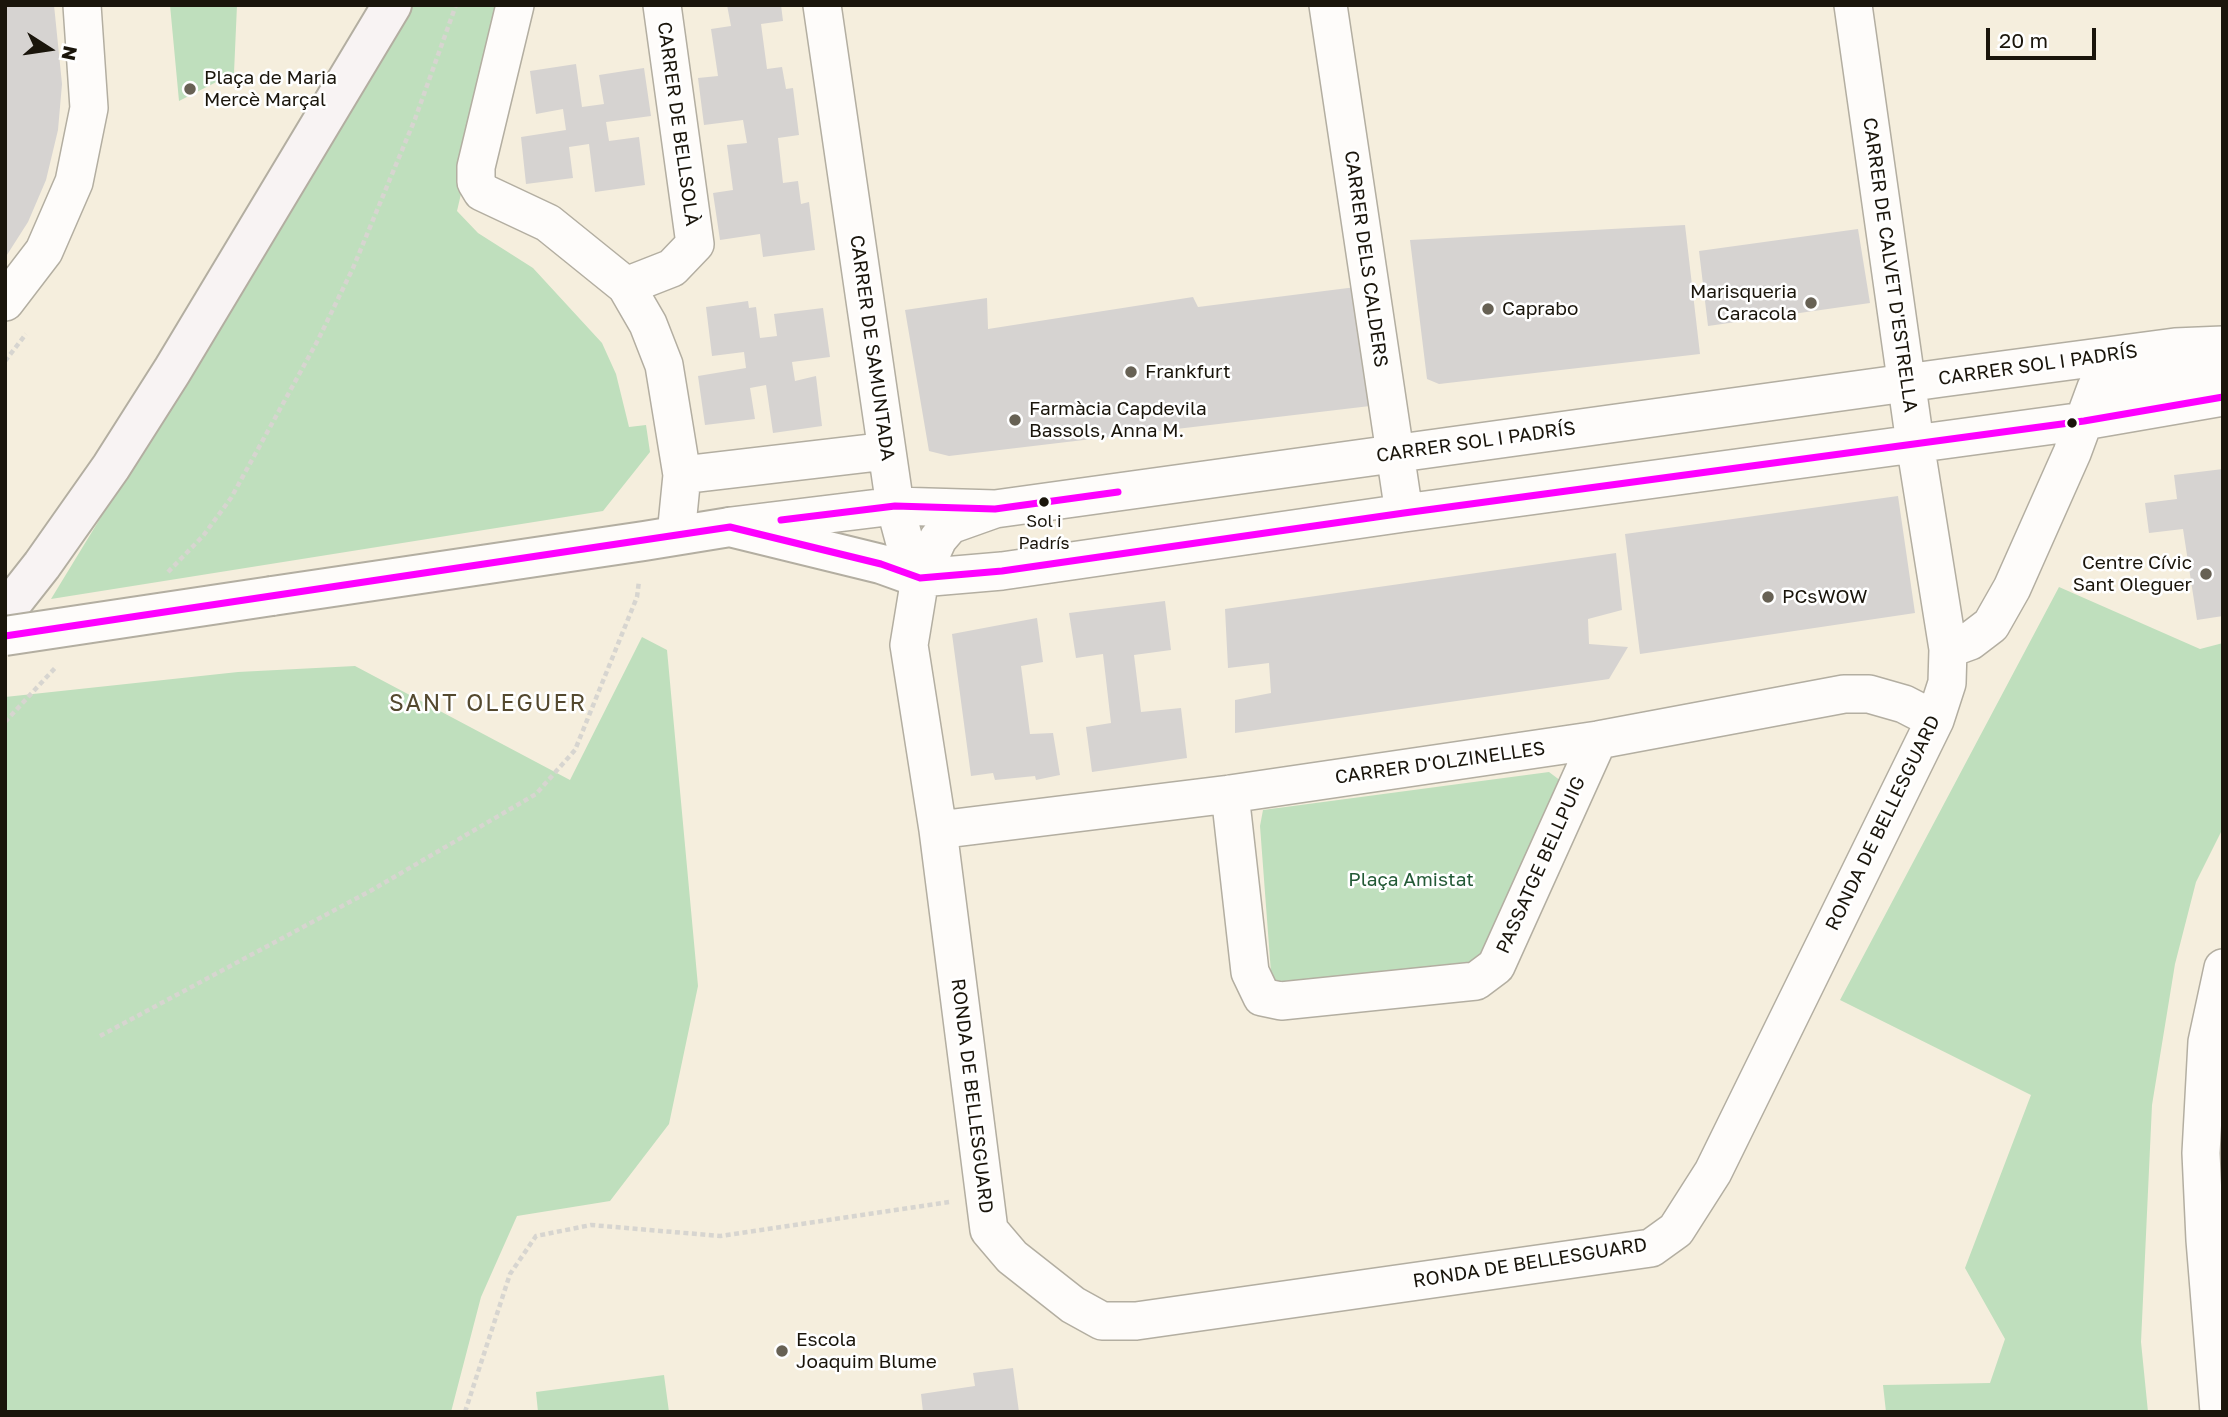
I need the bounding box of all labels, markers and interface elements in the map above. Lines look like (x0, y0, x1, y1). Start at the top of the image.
north arrow (14, 14, 84, 84)
scale bar (1990, 14, 2100, 58)
street label: CARRER DE BELLSOLÀ (652, 20, 704, 228)
text: 20 m (1999, 27, 2048, 53)
text: N (57, 44, 83, 63)
place label: Plaça de Maria Mercè Marçal (204, 67, 337, 111)
marker: Plaça de Maria Mercè Marçal (182, 81, 198, 97)
street label: CARRER DE CALVET D'ESTRELLA (1858, 116, 1922, 414)
street label: CARRER DELS CALDERS (1339, 149, 1393, 369)
street label: CARRER DE SAMUNTADA (845, 234, 899, 462)
place label: Marisqueria Caracola (1690, 281, 1797, 325)
marker: Marisqueria Caracola (1803, 295, 1819, 311)
place label: Caprabo (1502, 298, 1578, 320)
marker: Caprabo (1480, 301, 1496, 317)
street label: CARRER SOL I PADRÍS (1937, 340, 2139, 390)
place label: Frankfurt (1145, 361, 1230, 383)
marker: Frankfurt (1123, 364, 1139, 380)
place label: Farmàcia Capdevila Bassols, Anna M. (1029, 398, 1207, 442)
marker: Farmàcia Capdevila Bassols, Anna M. (1007, 412, 1023, 428)
unlabelled marker (2065, 416, 2079, 430)
street label: CARRER SOL I PADRÍS (1375, 417, 1577, 467)
marker: Sol i Padrís (1037, 495, 1051, 509)
place label: Sol i Padrís (1018, 512, 1070, 552)
place label: Centre Cívic Sant Oleguer (2073, 552, 2192, 596)
marker: Centre Cívic Sant Oleguer (2198, 566, 2214, 582)
place label: PCsWOW (1782, 586, 1868, 608)
marker: PCsWOW (1760, 589, 1776, 605)
district label: SANT OLEGUER (390, 690, 586, 718)
street label: RONDA DE BELLESGUARD (1821, 712, 1945, 934)
street label: CARRER D'OLZINELLES (1333, 737, 1547, 789)
street label: PASSATGE BELLPUIG (1492, 773, 1590, 957)
park label: Plaça Amistat (1348, 869, 1474, 891)
street label: RONDA DE BELLESGUARD (946, 977, 998, 1215)
street label: RONDA DE BELLESGUARD (1411, 1233, 1649, 1293)
place label: Escola Joaquim Blume (796, 1329, 937, 1373)
marker: Escola Joaquim Blume (774, 1343, 790, 1359)

